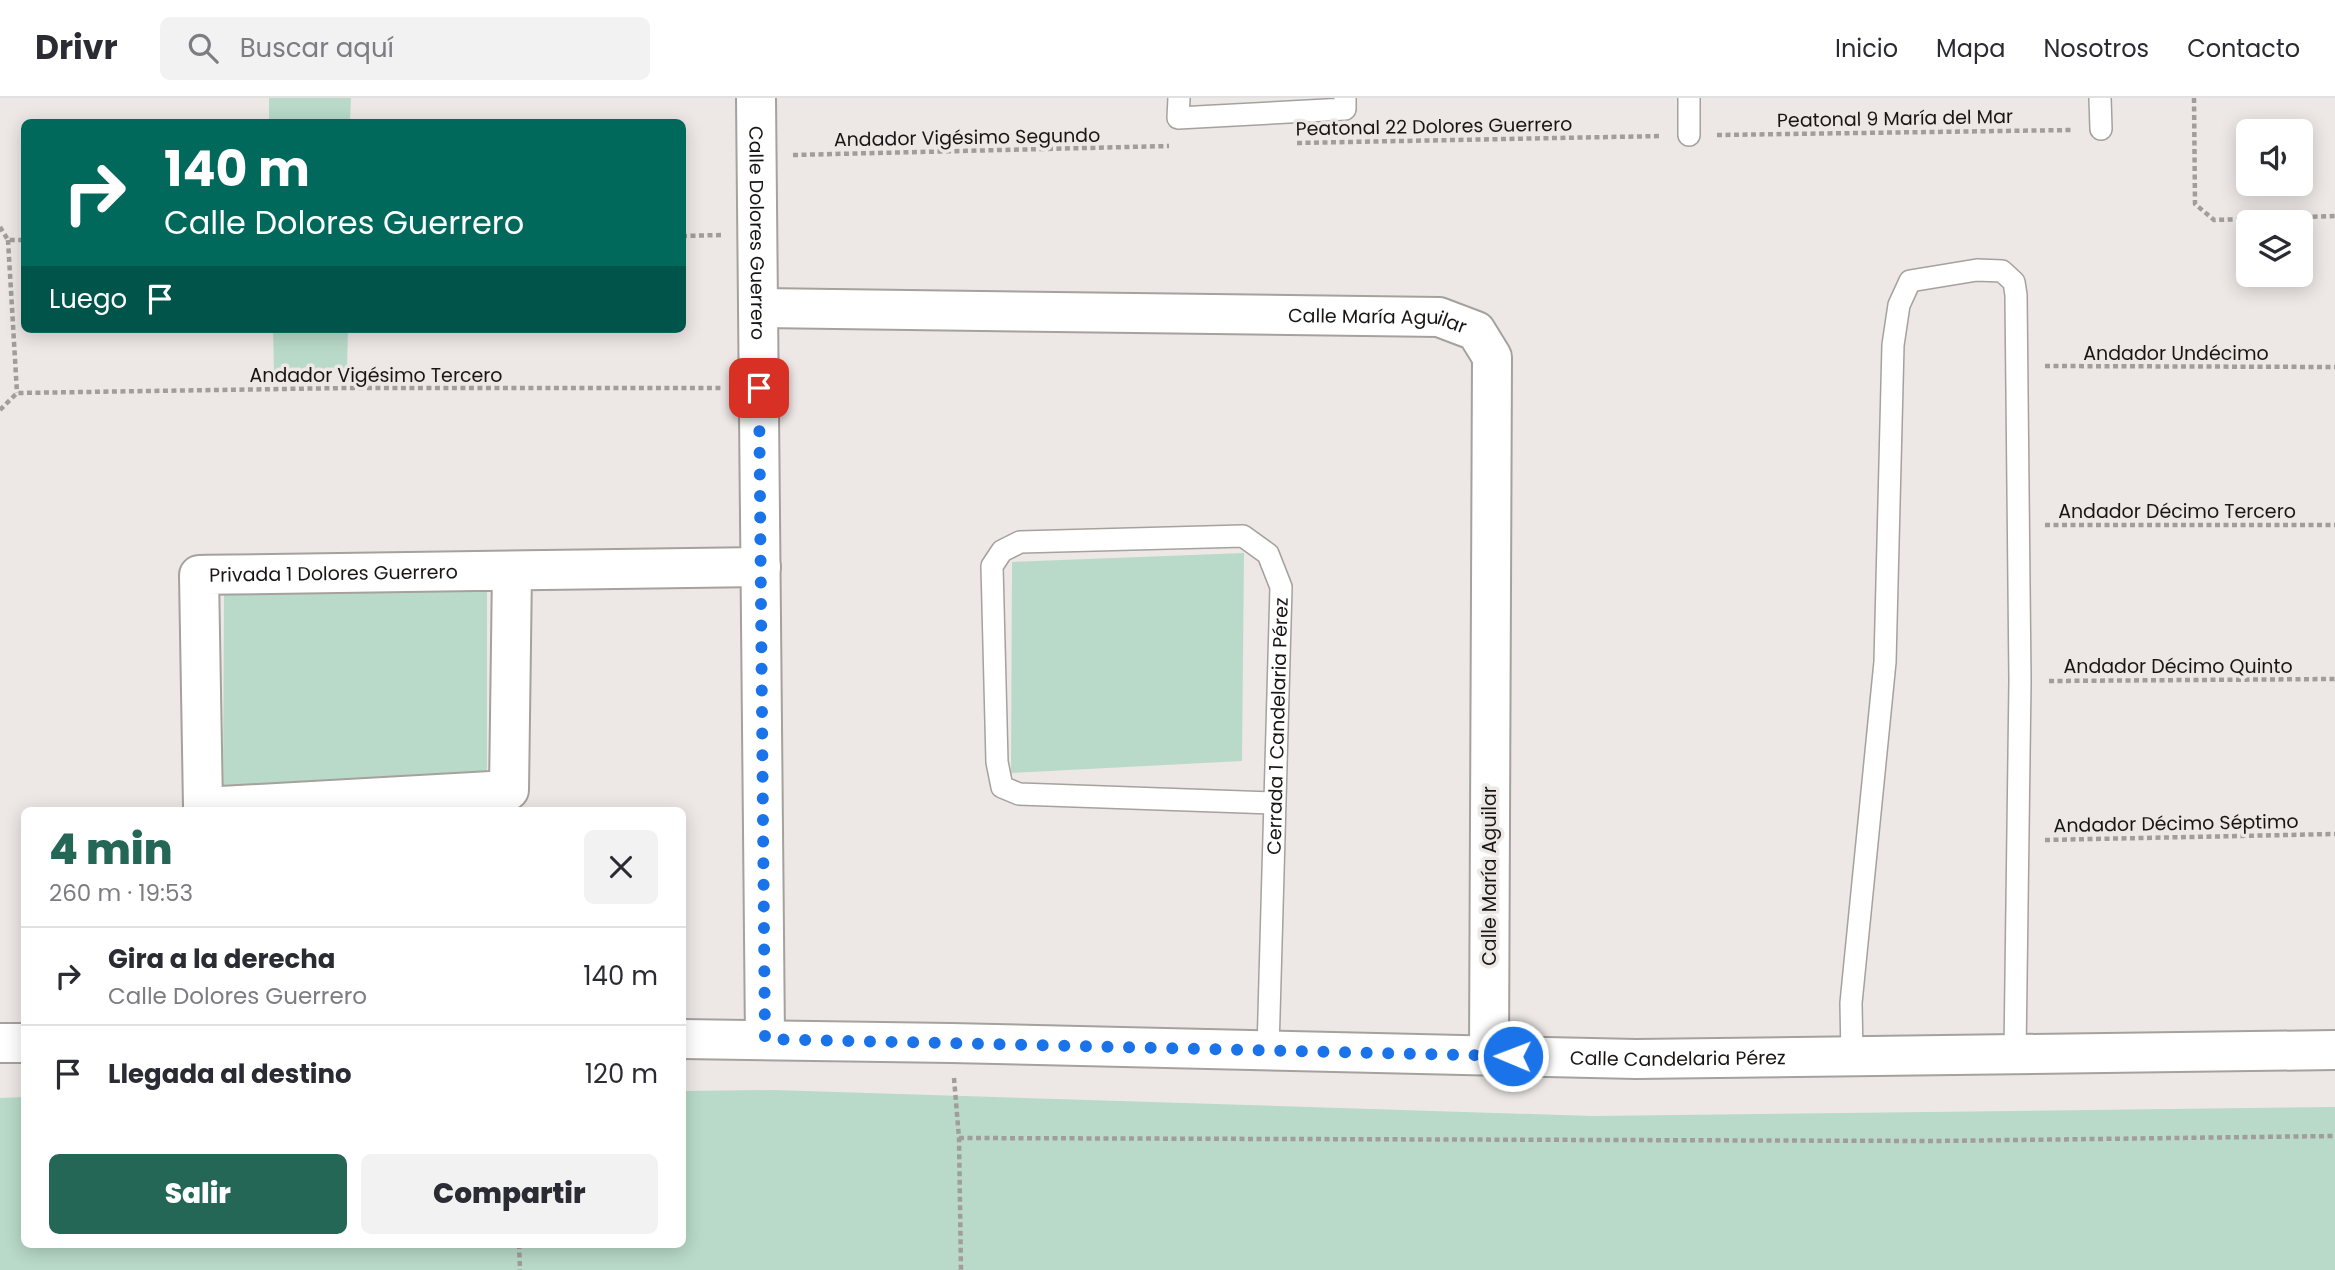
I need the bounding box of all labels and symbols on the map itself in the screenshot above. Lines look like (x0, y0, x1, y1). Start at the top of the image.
street label: Peatonal 9 María del Mar (1777, 103, 2013, 134)
street label: Peatonal 22 Dolores Guerrero (1295, 111, 1573, 142)
street label: Andador Vigésimo Segundo (834, 122, 1100, 153)
street label: Calle Dolores Guerrero (742, 126, 771, 340)
street label: Calle María Aguilar (1288, 302, 1471, 340)
street label: Andador Undécimo (2083, 340, 2269, 367)
pin (729, 358, 789, 418)
street label: Andador Vigésimo Tercero (249, 362, 503, 389)
street label: Andador Décimo Tercero (2058, 498, 2296, 525)
street label: Privada 1 Dolores Guerrero (209, 558, 458, 589)
street label: Cerrada 1 Candelaria Pérez (1260, 597, 1295, 855)
street label: Andador Décimo Quinto (2063, 653, 2293, 680)
street label: Calle María Aguilar (1476, 786, 1503, 966)
street label: Andador Décimo Séptimo (2053, 808, 2299, 839)
position arrow (1476, 1019, 1550, 1093)
street label: Calle Candelaria Pérez (1570, 1044, 1786, 1073)

